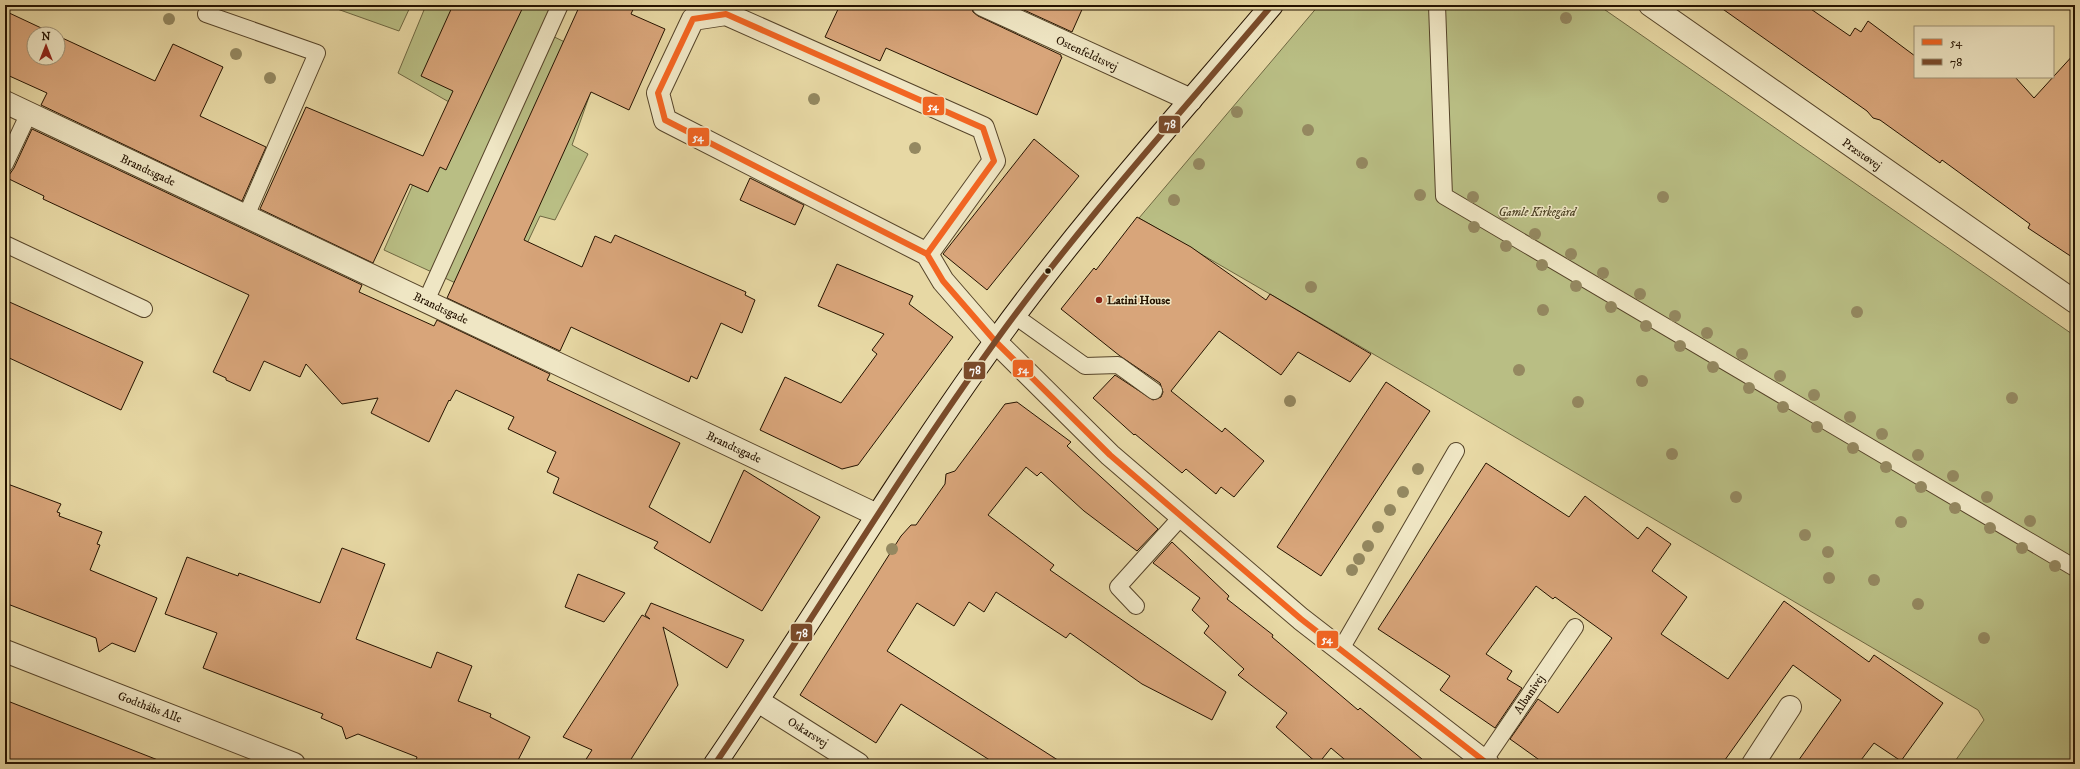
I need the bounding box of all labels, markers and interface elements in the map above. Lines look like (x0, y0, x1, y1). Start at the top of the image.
north arrow (26, 26, 66, 66)
legend (1914, 26, 2054, 78)
text: N (41, 30, 51, 44)
street label: Ostenfeldtsvej (1053, 33, 1120, 74)
text: 54 (1950, 35, 1963, 50)
text: 78 (1950, 55, 1962, 70)
line badge: 54 (922, 96, 945, 116)
text: 54 (926, 100, 939, 114)
line badge: 78 (1158, 115, 1181, 134)
text: 78 (1164, 118, 1176, 132)
line badge: 54 (687, 127, 710, 147)
text: 54 (691, 131, 704, 145)
street label: Præstøvej (1839, 135, 1885, 174)
street label: Brandtsgade (118, 151, 178, 190)
park label: Gamle Kirkegård (1498, 205, 1578, 220)
unlabelled marker (1043, 266, 1053, 276)
street label: Brandtsgade (411, 289, 471, 328)
place label: Latini House (1107, 293, 1170, 308)
marker: Latini House (1094, 295, 1104, 305)
line badge: 54 (1012, 359, 1034, 378)
line badge: 78 (963, 361, 986, 380)
text: 54 (1016, 363, 1029, 377)
text: 78 (969, 364, 981, 378)
street label: Brandtsgade (704, 428, 764, 467)
line badge: 78 (790, 623, 813, 642)
text: 78 (796, 627, 808, 641)
line badge: 54 (1316, 630, 1339, 649)
text: 54 (1320, 633, 1333, 647)
street label: Albanivej (1511, 672, 1548, 717)
street label: Godthåbs Alle (116, 688, 184, 727)
street label: Oskarsvej (785, 714, 831, 751)

